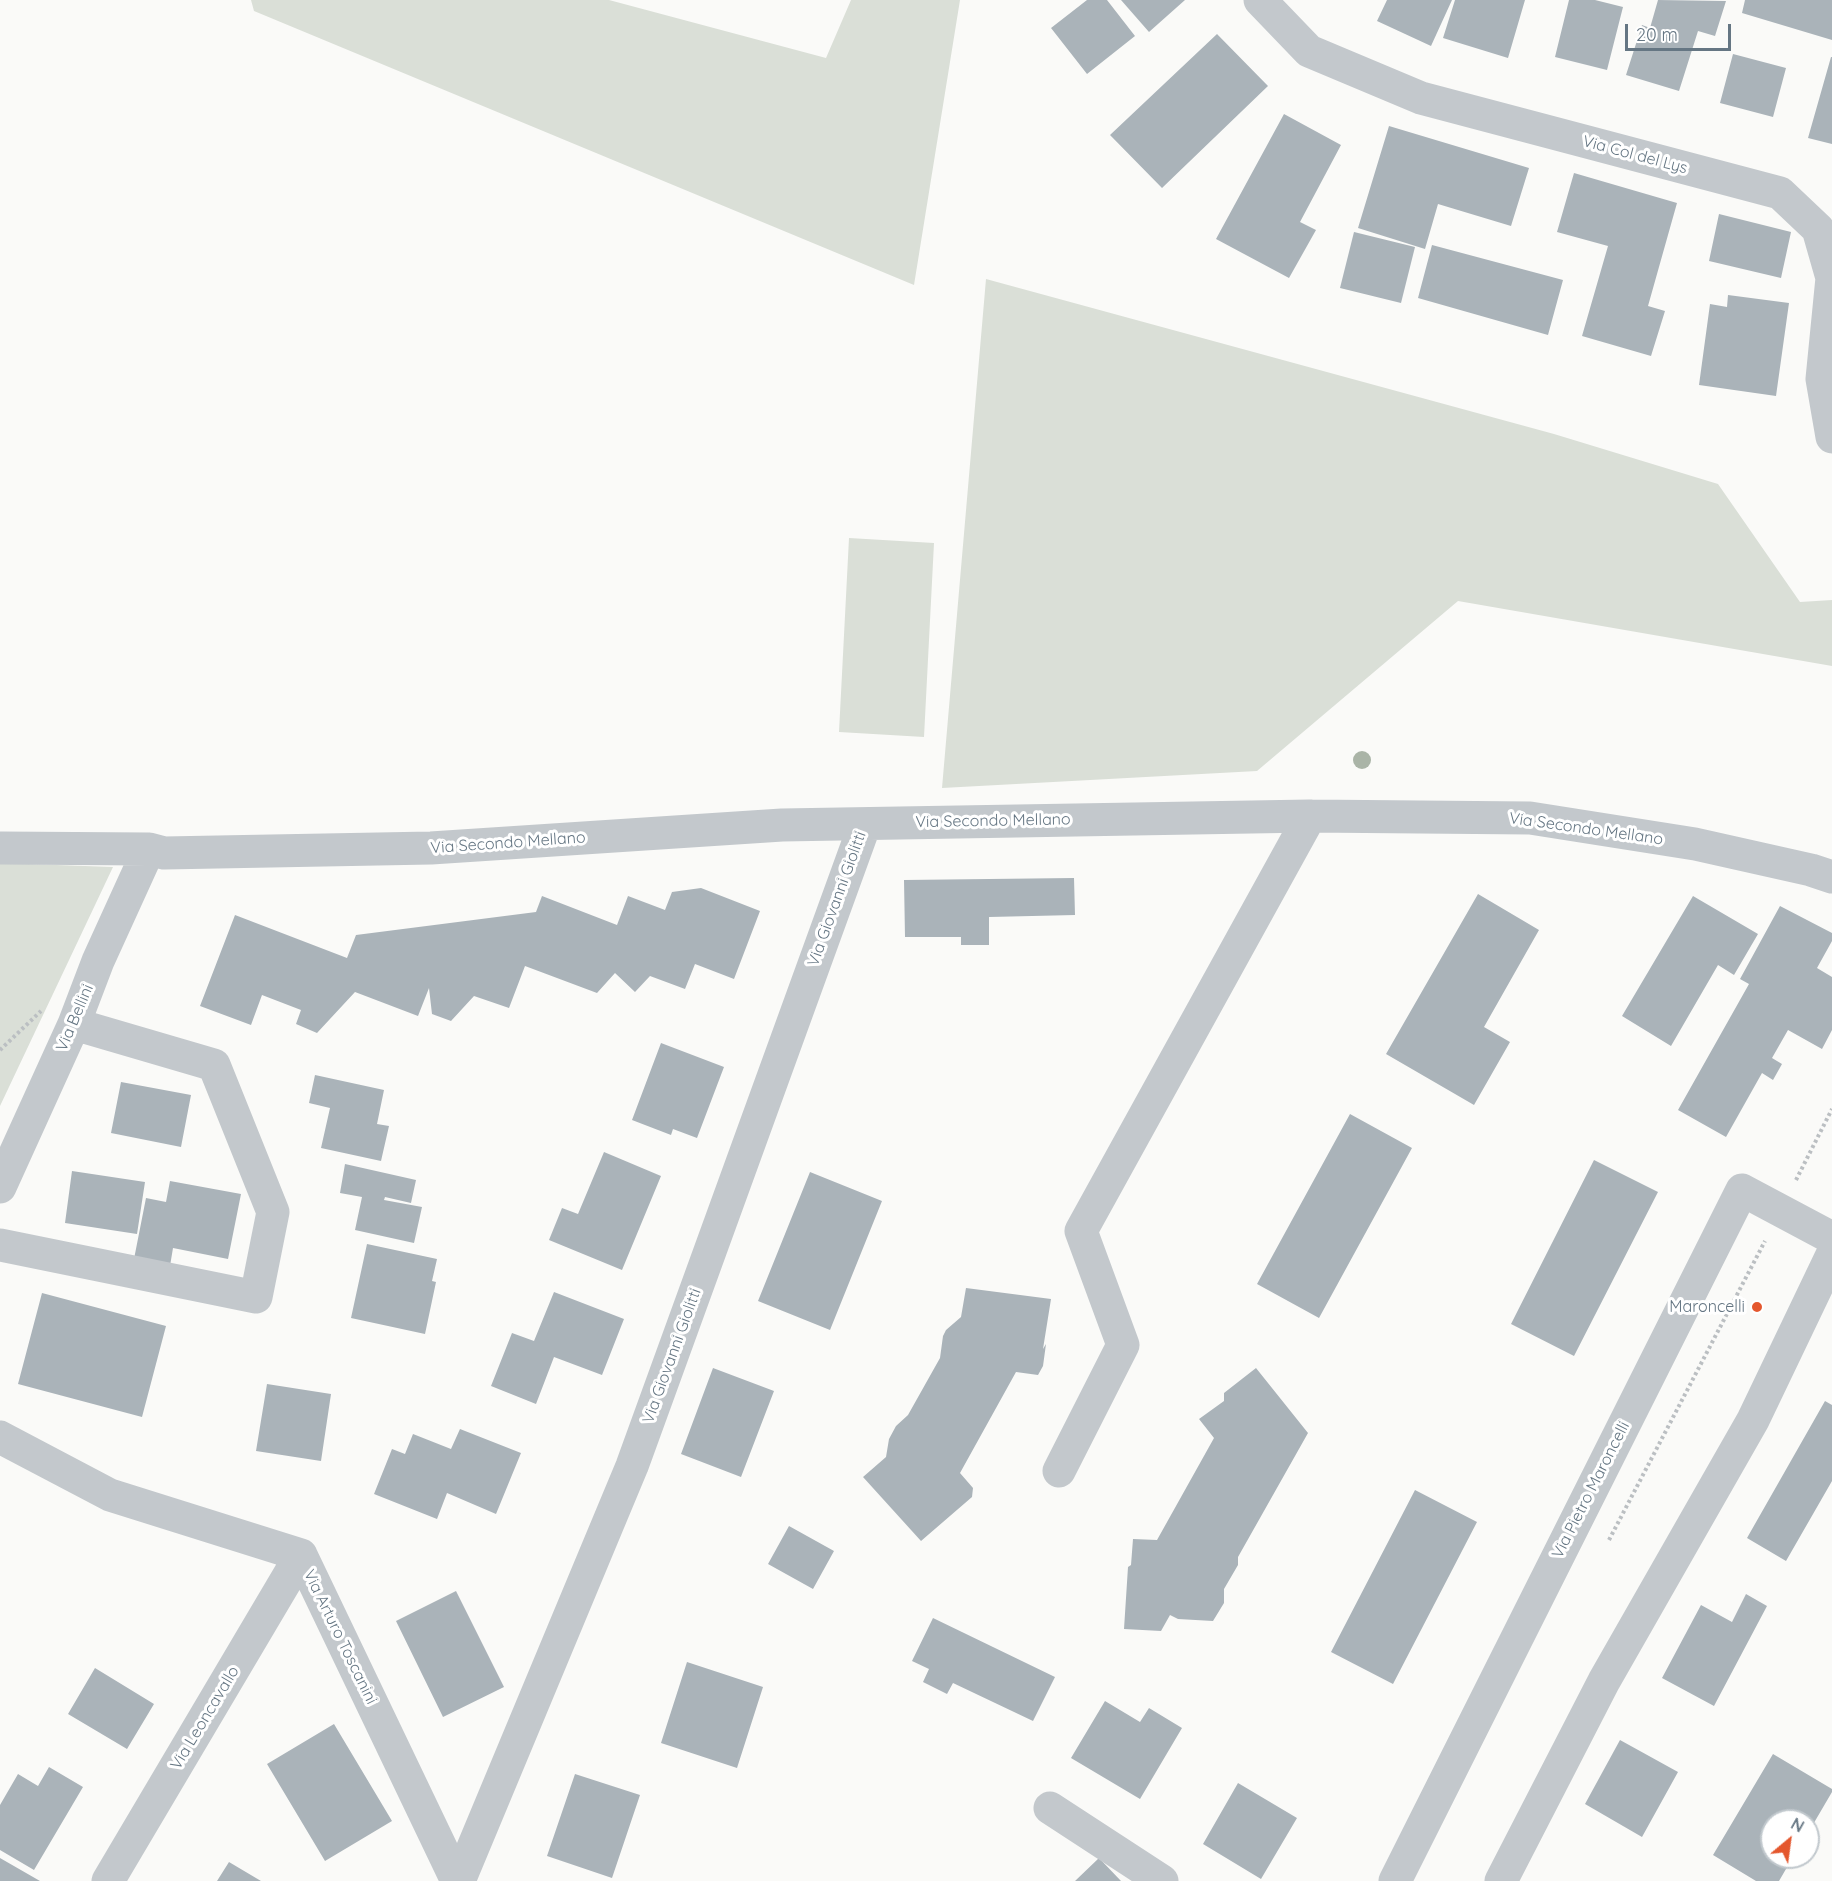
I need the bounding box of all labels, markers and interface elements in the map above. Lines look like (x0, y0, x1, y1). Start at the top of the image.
scale bar (1628, 12, 1734, 50)
text: 20 m (1636, 23, 1678, 46)
street label: Via Col del Lys (1581, 132, 1689, 178)
street label: Via Secondo Mellano (1508, 809, 1664, 849)
street label: Via Secondo Mellano (915, 810, 1071, 832)
street label: Via Secondo Mellano (430, 828, 586, 858)
street label: Via Giovanni Giolitti (804, 829, 870, 969)
street label: Via Bellini (52, 982, 98, 1054)
street label: Via Giovanni Giolitti (639, 1286, 705, 1426)
place label: Maroncelli (1669, 1297, 1745, 1317)
marker: Maroncelli (1750, 1300, 1764, 1314)
street label: Via Pietro Maroncelli (1548, 1418, 1634, 1562)
street label: Via Arturo Toscanini (299, 1567, 381, 1707)
street label: Via Leoncavallo (167, 1663, 243, 1773)
north arrow (1760, 1809, 1820, 1869)
text: N (1788, 1813, 1808, 1837)

